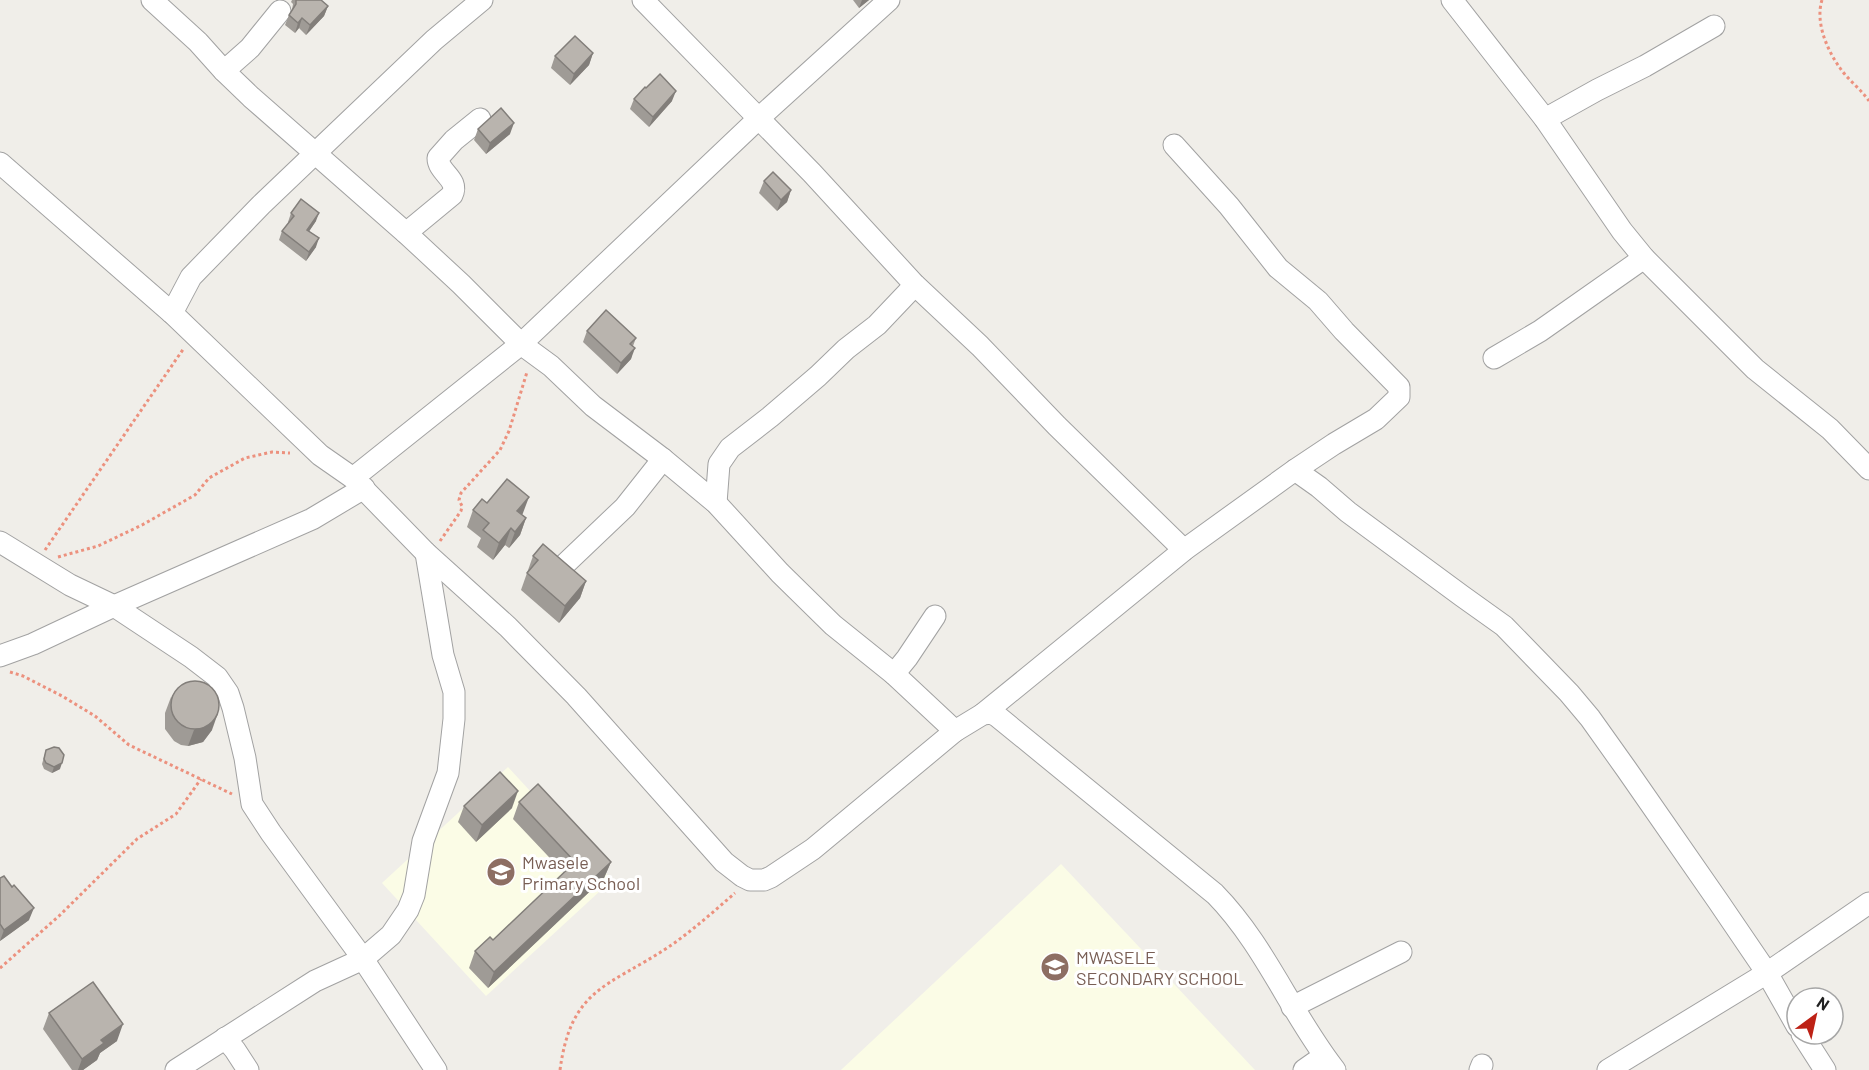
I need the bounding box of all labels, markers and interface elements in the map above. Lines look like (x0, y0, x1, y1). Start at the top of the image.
place label: Mwasele Primary School (522, 851, 640, 894)
school or university icon: Mwasele Primary School (485, 856, 517, 888)
place label: MWASELE SECONDARY SCHOOL (1076, 946, 1244, 989)
school or university icon: MWASELE SECONDARY SCHOOL (1039, 951, 1071, 983)
north arrow (1785, 986, 1845, 1046)
text: N (1814, 992, 1833, 1014)

